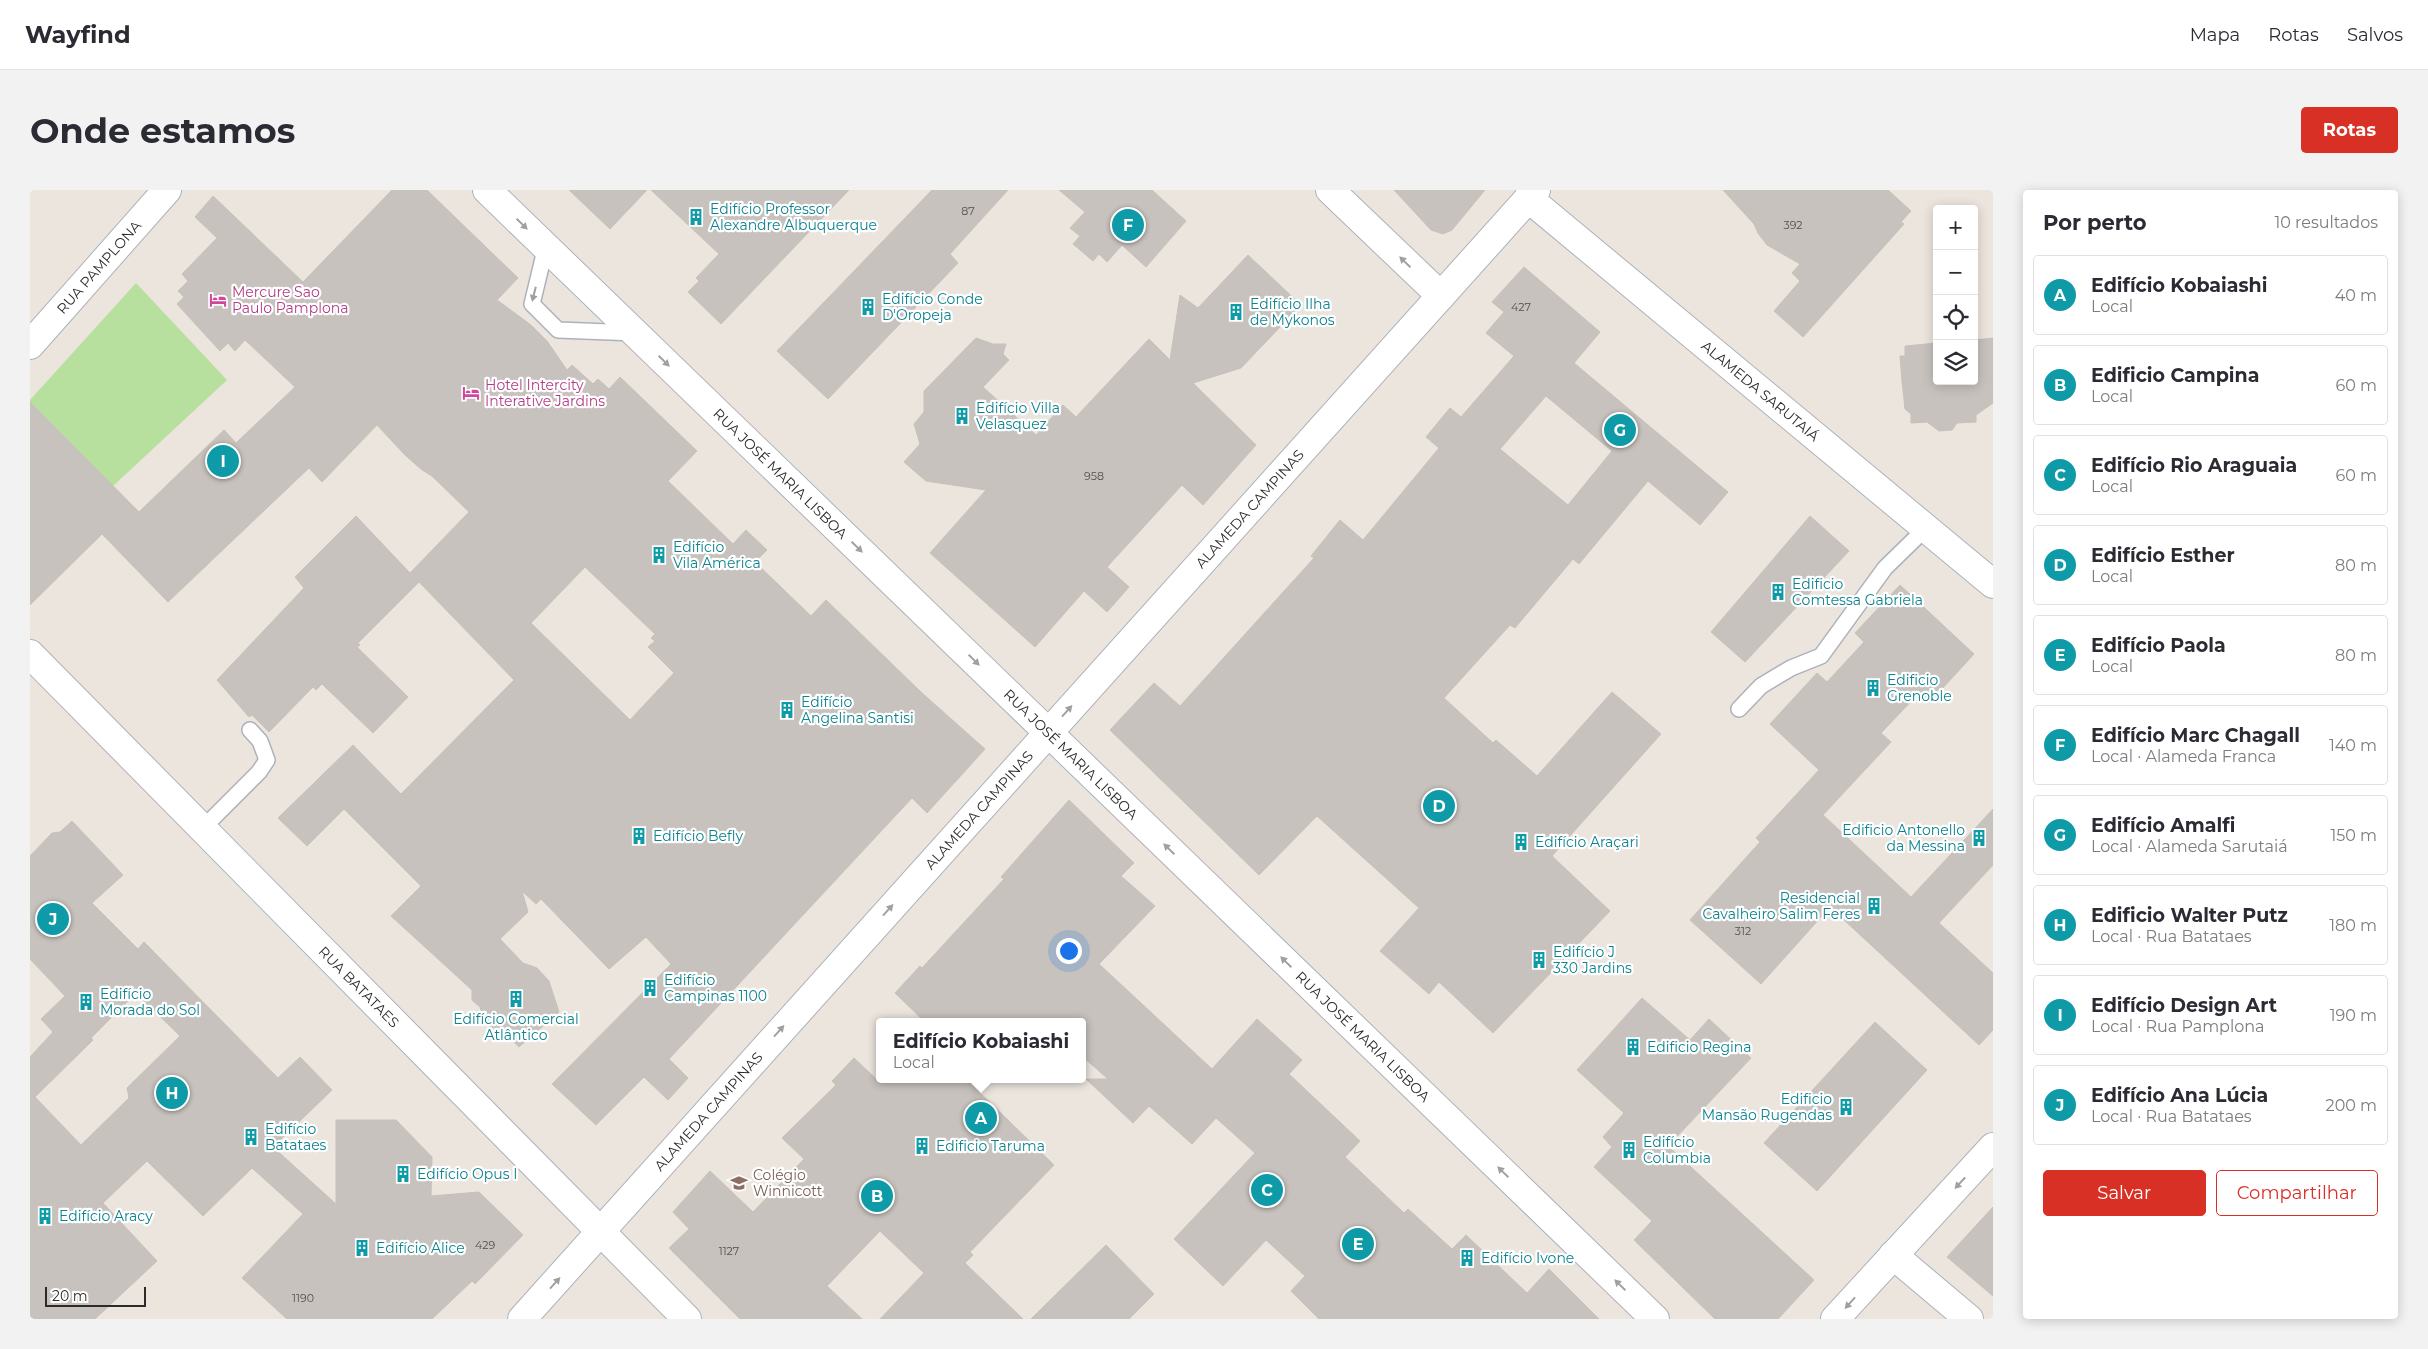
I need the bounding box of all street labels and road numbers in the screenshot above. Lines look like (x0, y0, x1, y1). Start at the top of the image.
street label: RUA PAMPLONA (53, 216, 146, 318)
street label: ALAMEDA SARUTAIÁ (1698, 337, 1824, 446)
street label: RUA JOSÉ MARIA LISBOA (709, 405, 852, 543)
street label: ALAMEDA CAMPINAS (1192, 446, 1308, 572)
street label: RUA JOSÉ MARIA LISBOA (1000, 685, 1142, 824)
street label: ALAMEDA CAMPINAS (921, 747, 1037, 873)
street label: RUA BATATAES (315, 942, 403, 1031)
street label: RUA JOSÉ MARIA LISBOA (1292, 967, 1434, 1106)
street label: ALAMEDA CAMPINAS (650, 1048, 766, 1175)

